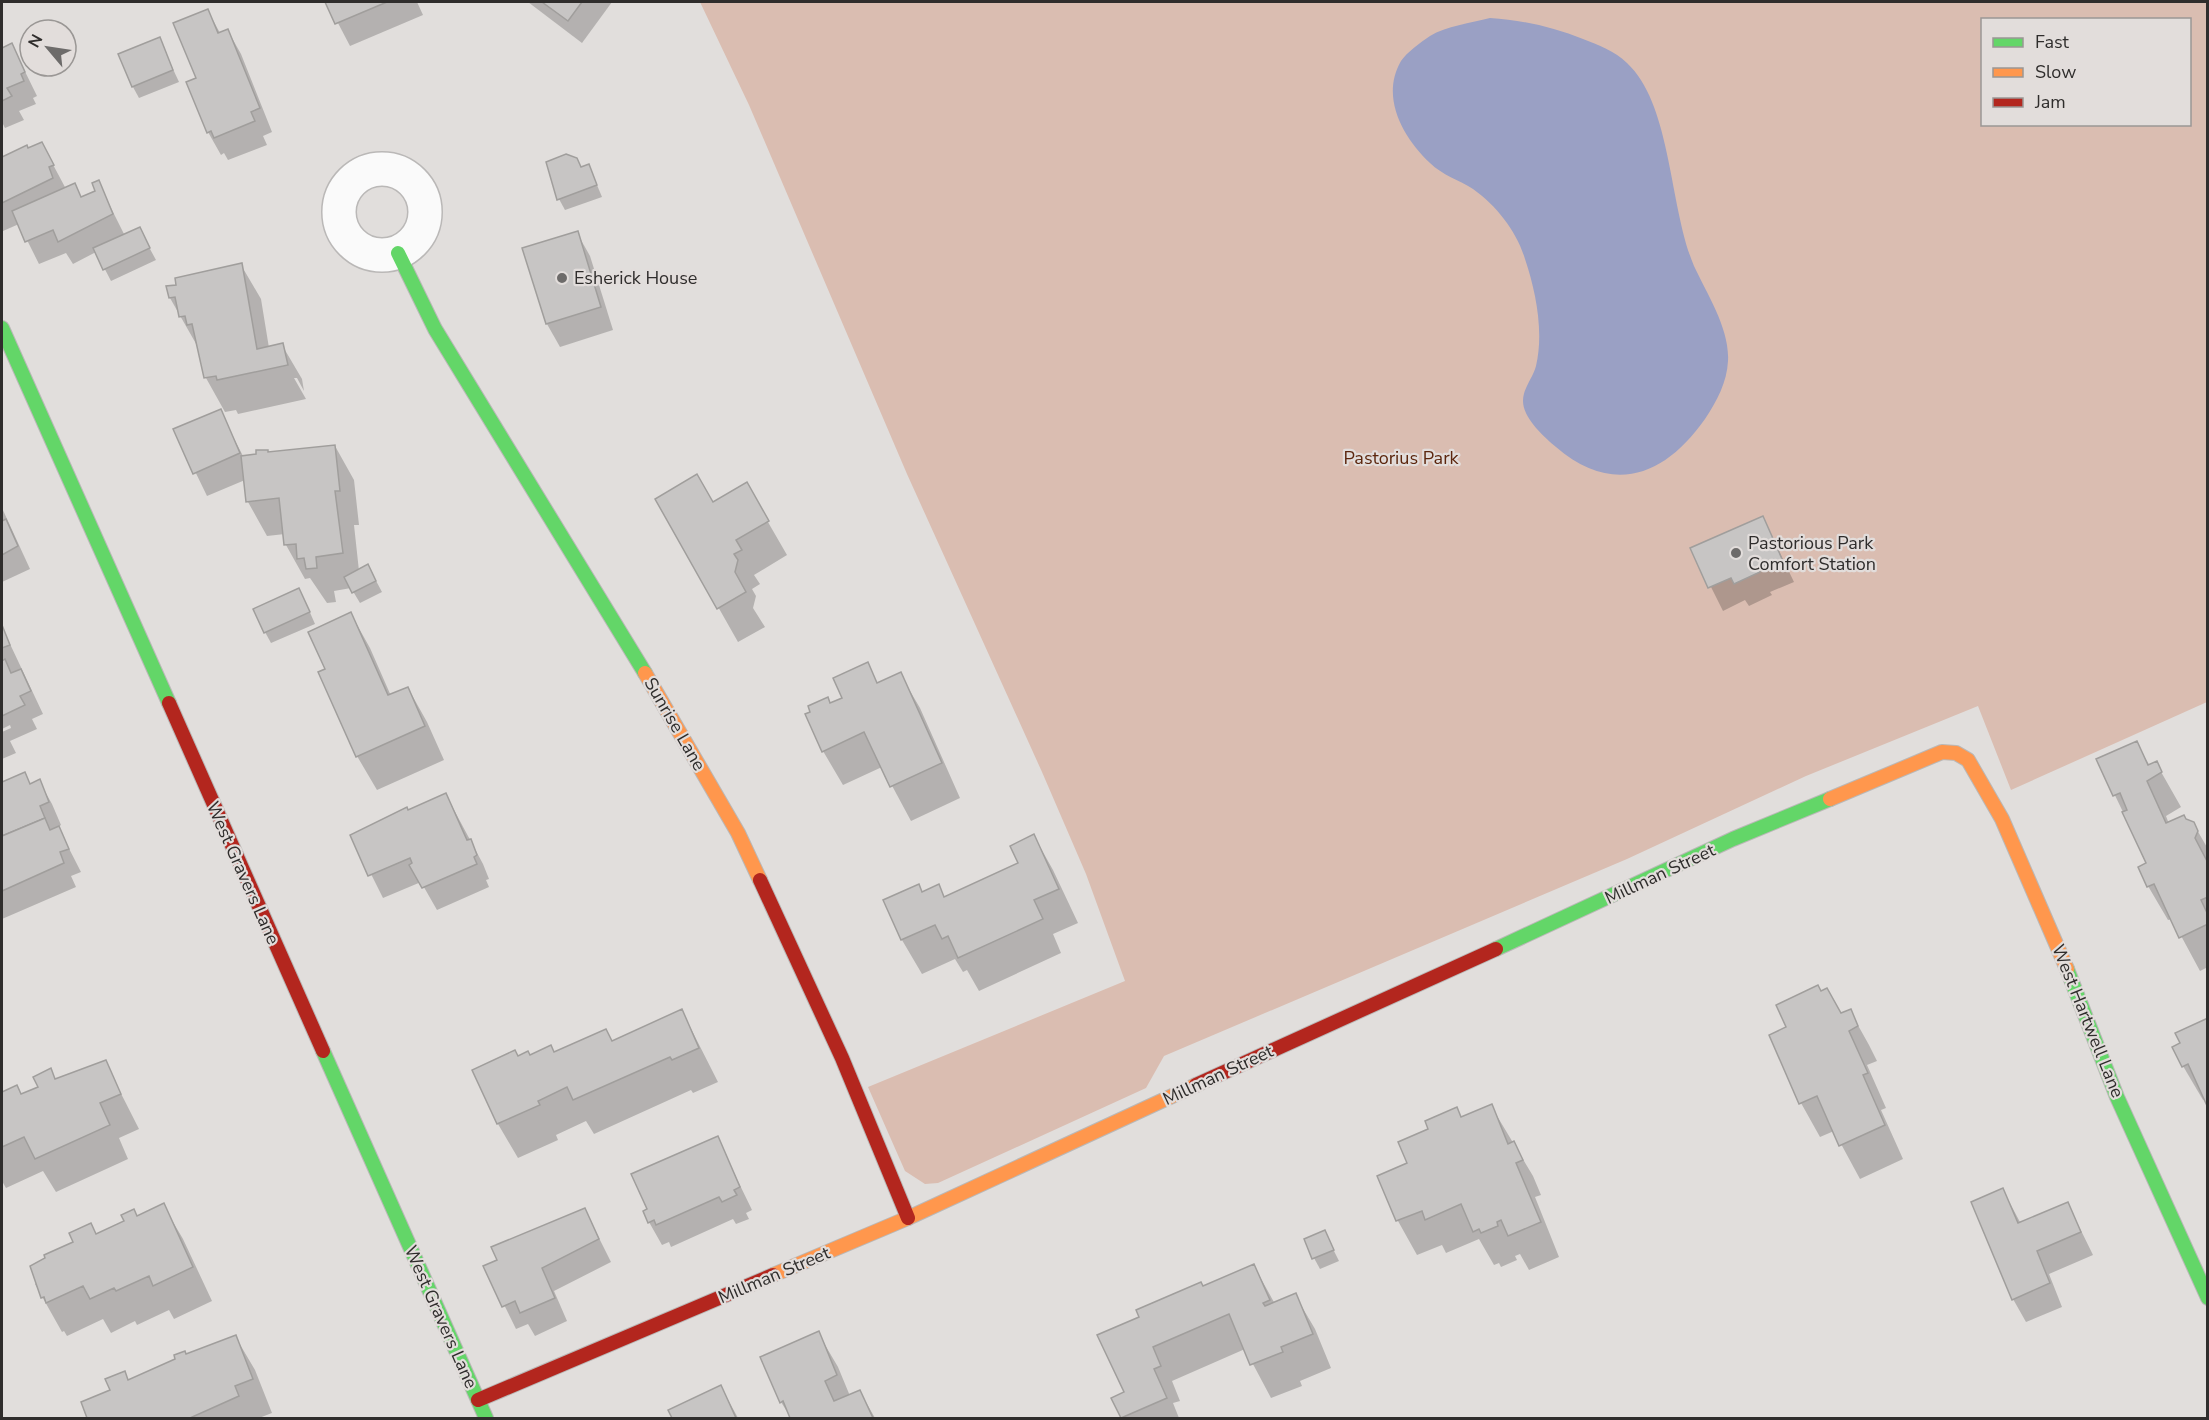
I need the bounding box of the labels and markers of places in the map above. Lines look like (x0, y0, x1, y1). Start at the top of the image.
place label: Esherick House (574, 266, 697, 290)
marker: Esherick House (555, 271, 569, 285)
place label: Pastorious Park Comfort Station (1748, 531, 1876, 576)
marker: Pastorious Park Comfort Station (1729, 546, 1743, 560)

